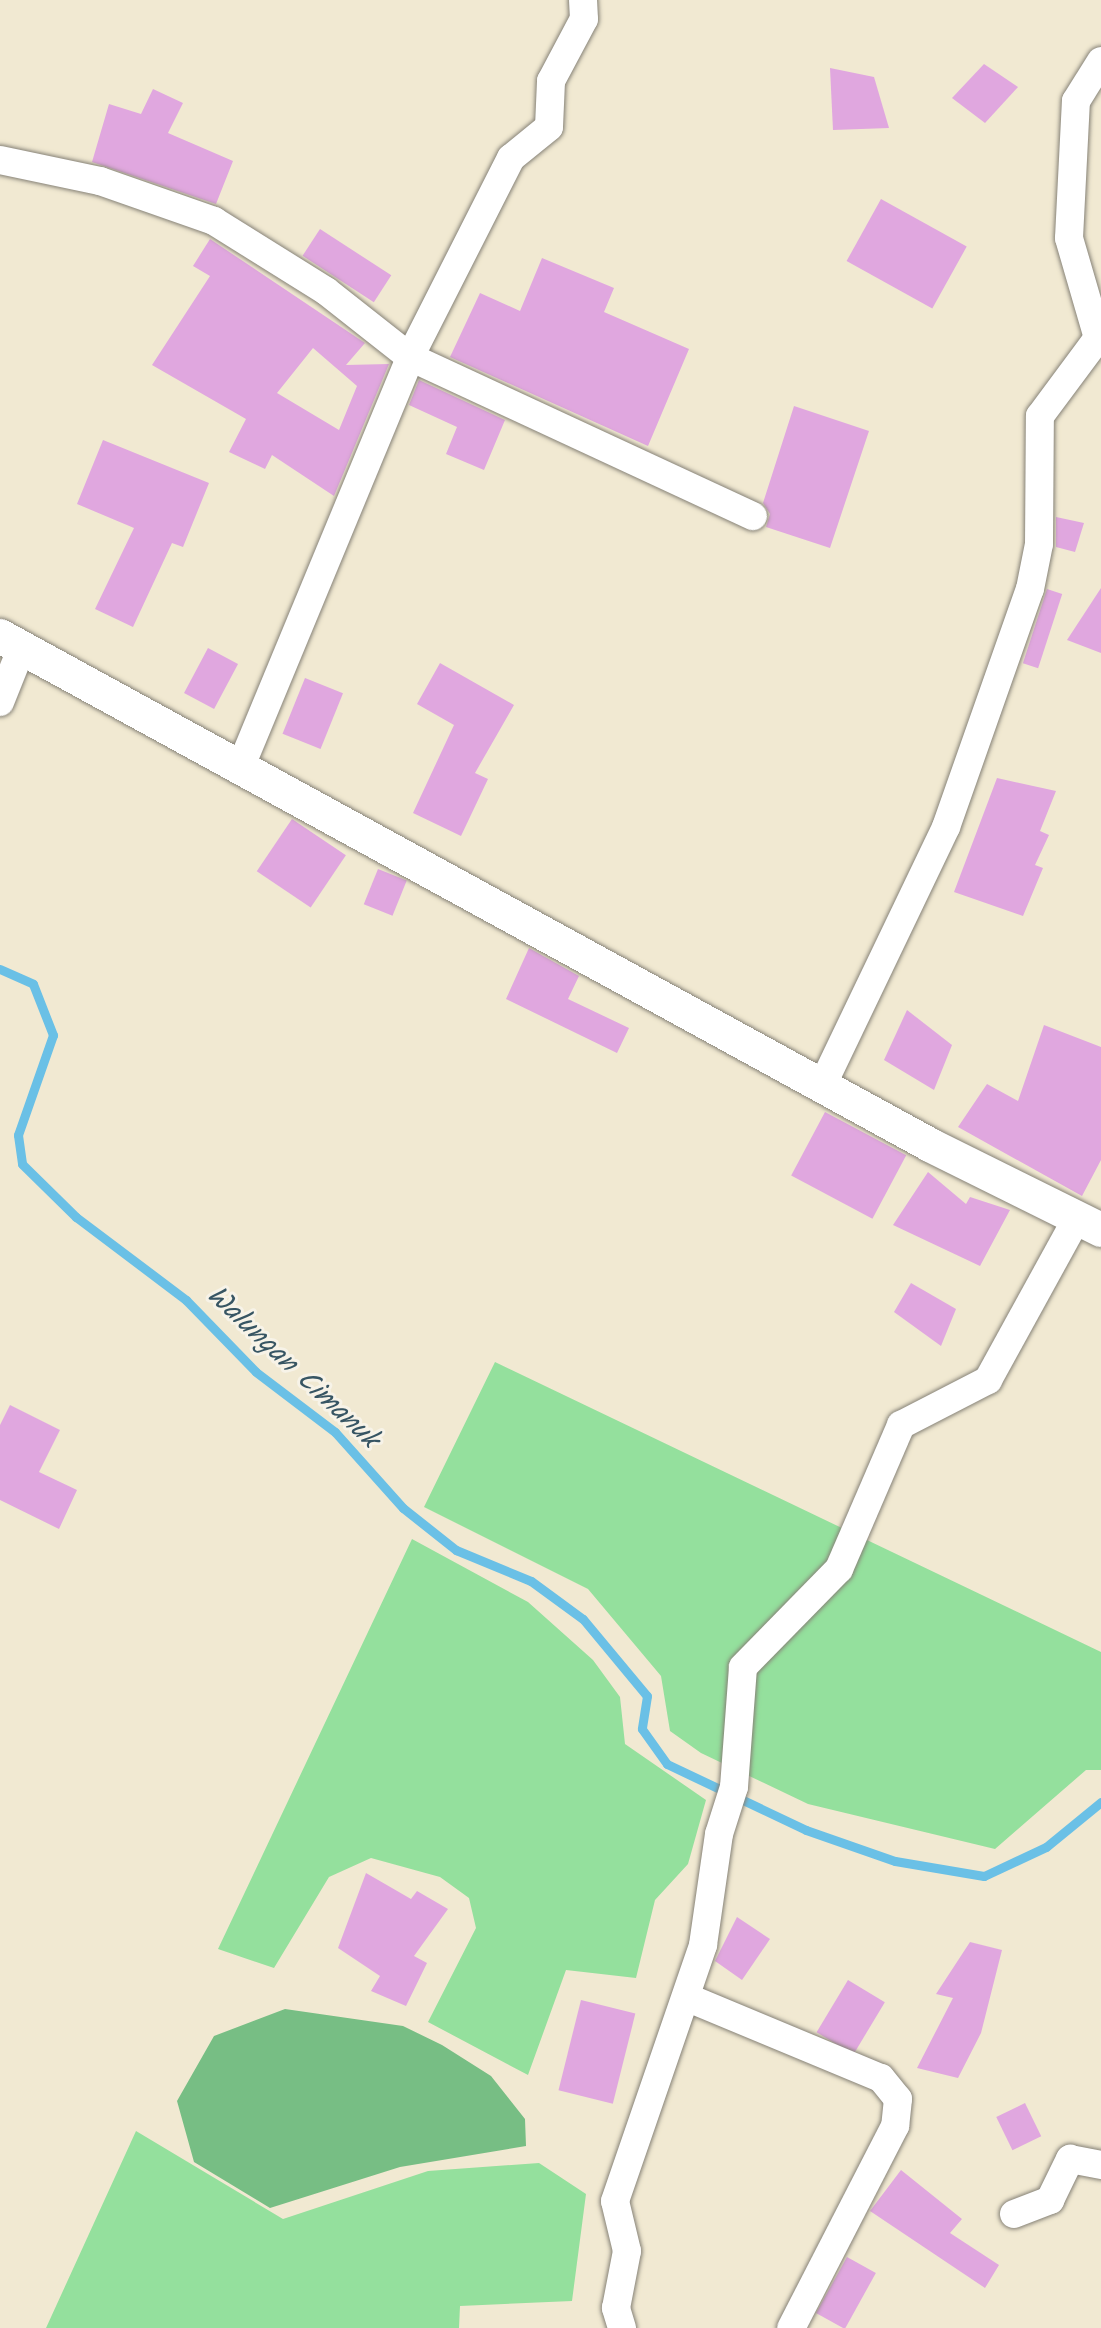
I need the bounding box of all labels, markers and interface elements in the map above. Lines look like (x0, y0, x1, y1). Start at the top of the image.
water label: Walungan Cimanuk (199, 1280, 385, 1456)

